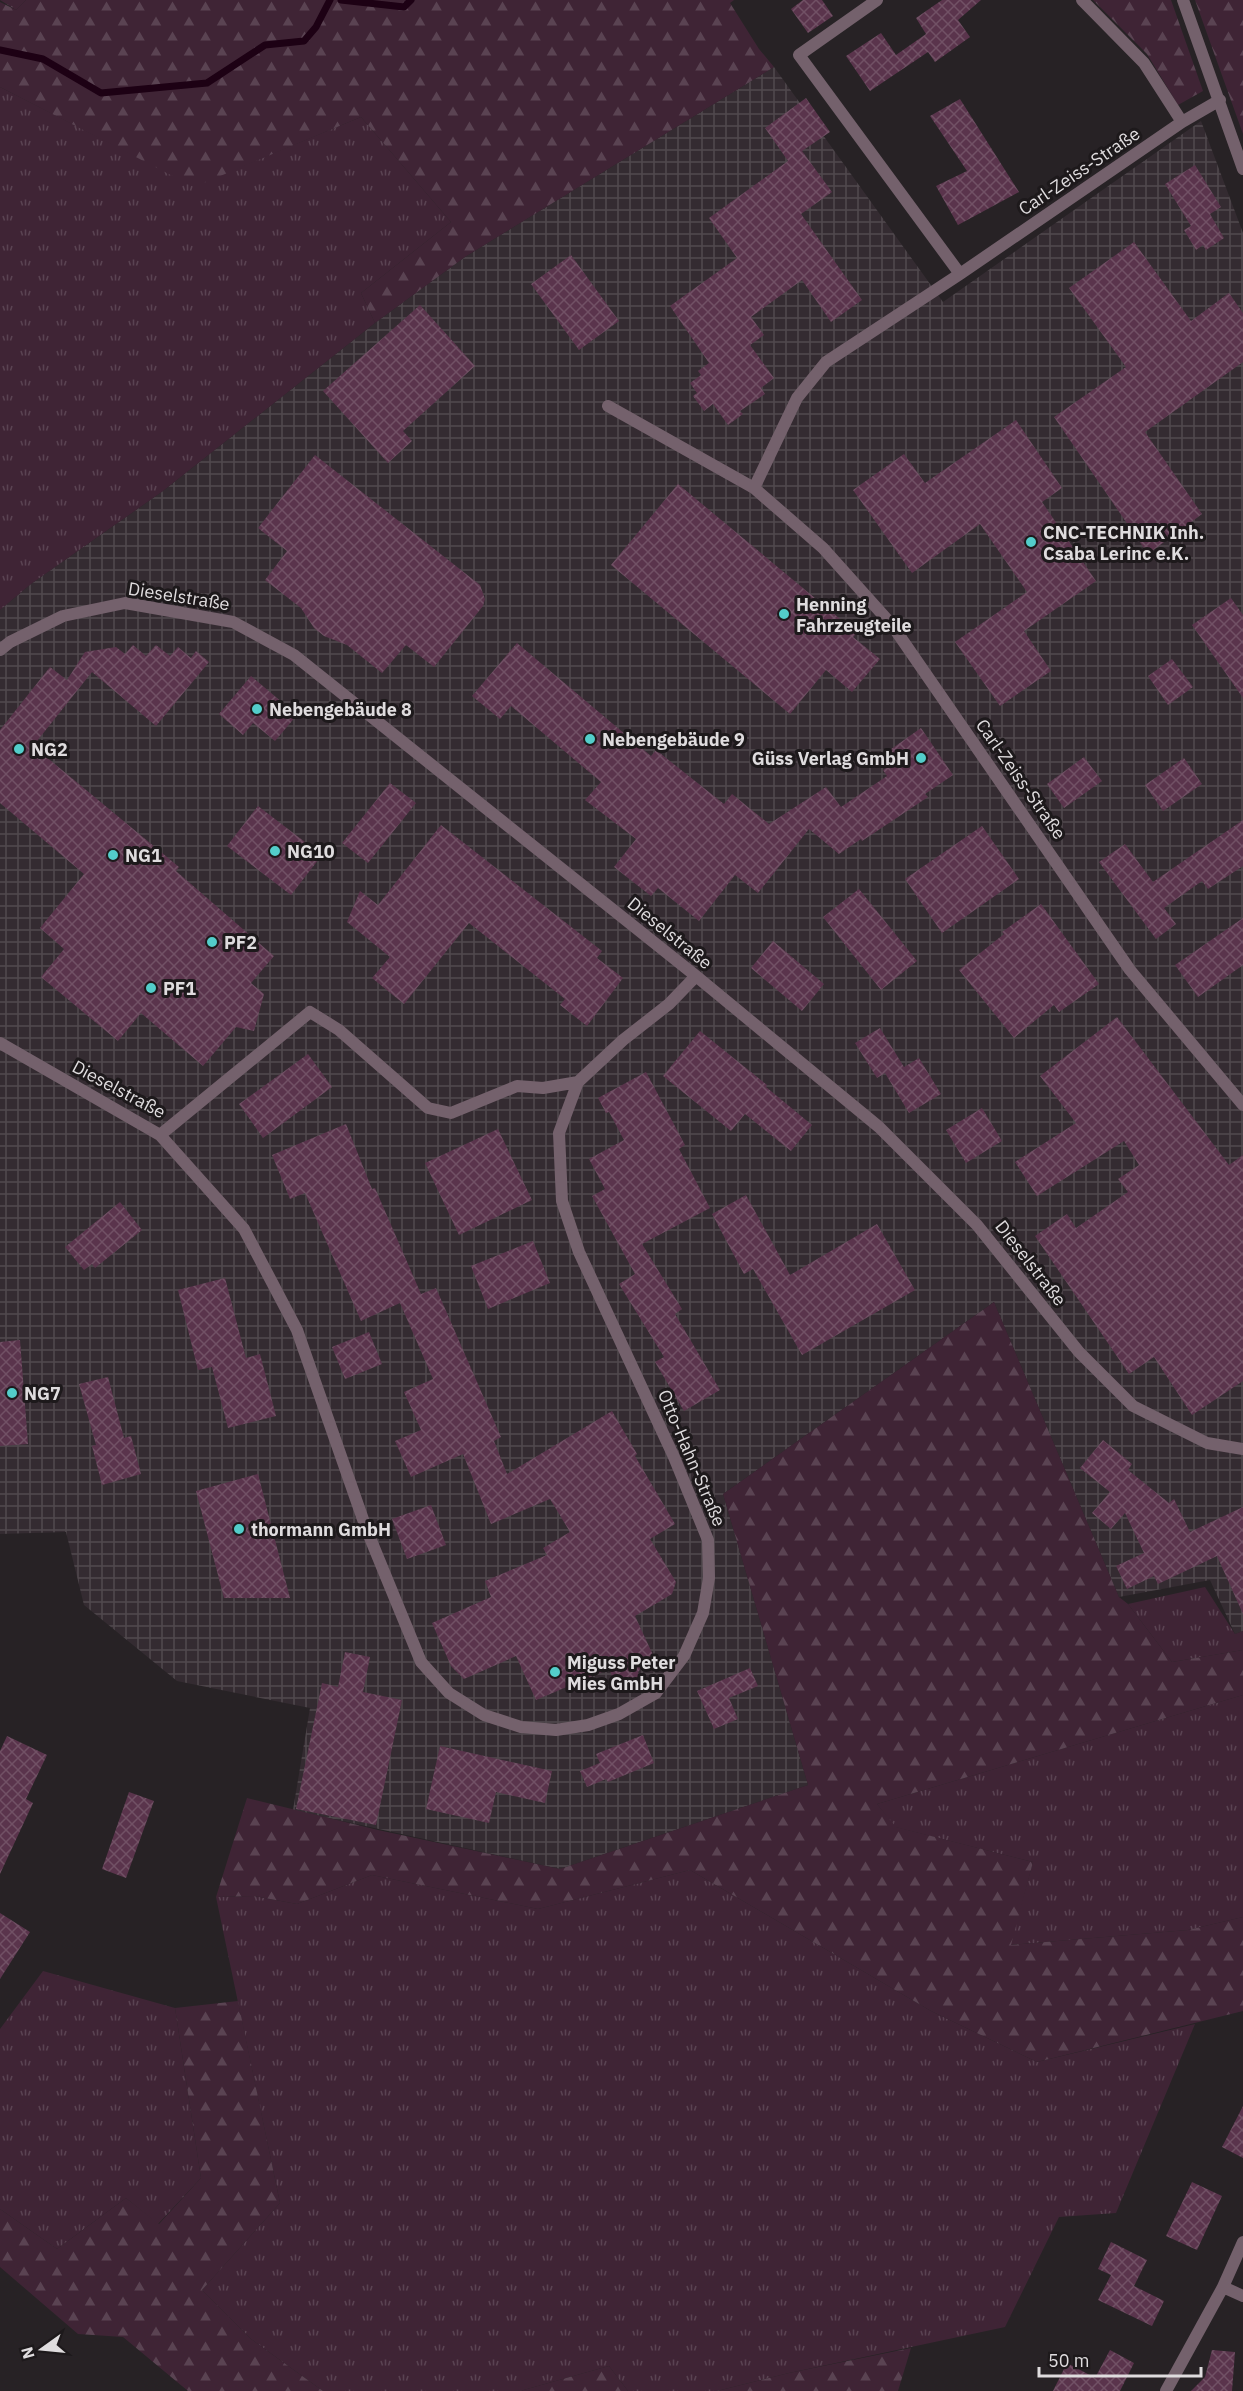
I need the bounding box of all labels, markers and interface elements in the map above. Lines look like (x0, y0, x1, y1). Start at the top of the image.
street label: Carl-Zeiss-Straße (1014, 122, 1144, 220)
place label: CNC-TECHNIK Inh. Csaba Lerinc e.K. (1043, 521, 1204, 565)
marker: CNC-TECHNIK Inh. Csaba Lerinc e.K. (1024, 535, 1038, 549)
street label: Dieselstraße (127, 577, 232, 615)
place label: Henning Fahrzeugteile (796, 593, 912, 637)
marker: Henning Fahrzeugteile (777, 607, 791, 621)
place label: Nebengebäude 8 (269, 698, 412, 721)
marker: Nebengebäude 8 (250, 702, 264, 716)
street label: Carl-Zeiss-Straße (971, 714, 1071, 844)
place label: Nebengebäude 9 (602, 728, 745, 751)
marker: Nebengebäude 9 (583, 732, 597, 746)
place label: NG2 (31, 738, 68, 761)
marker: NG2 (12, 742, 26, 756)
place label: Güss Verlag GmbH (752, 747, 909, 770)
marker: Güss Verlag GmbH (914, 751, 928, 765)
place label: NG10 (287, 840, 335, 863)
place label: NG1 (125, 844, 162, 867)
marker: NG10 (268, 844, 282, 858)
marker: NG1 (106, 848, 120, 862)
street label: Dieselstraße (623, 892, 717, 974)
place label: PF2 (224, 931, 257, 954)
marker: PF2 (205, 935, 219, 949)
place label: PF1 (163, 977, 196, 1000)
marker: PF1 (144, 981, 158, 995)
street label: Dieselstraße (68, 1055, 170, 1123)
street label: Dieselstraße (990, 1216, 1072, 1311)
place label: NG7 (24, 1382, 61, 1405)
marker: NG7 (5, 1386, 19, 1400)
street label: Otto-Hahn-Straße (653, 1386, 731, 1530)
place label: thormann GmbH (251, 1518, 391, 1541)
marker: thormann GmbH (232, 1522, 246, 1536)
place label: Miguss Peter Mies GmbH (567, 1651, 676, 1695)
marker: Miguss Peter Mies GmbH (548, 1665, 562, 1679)
north arrow (12, 2319, 72, 2379)
scale bar (1039, 2340, 1201, 2378)
text: N (16, 2345, 39, 2361)
text: 50 m (1048, 2349, 1090, 2372)

